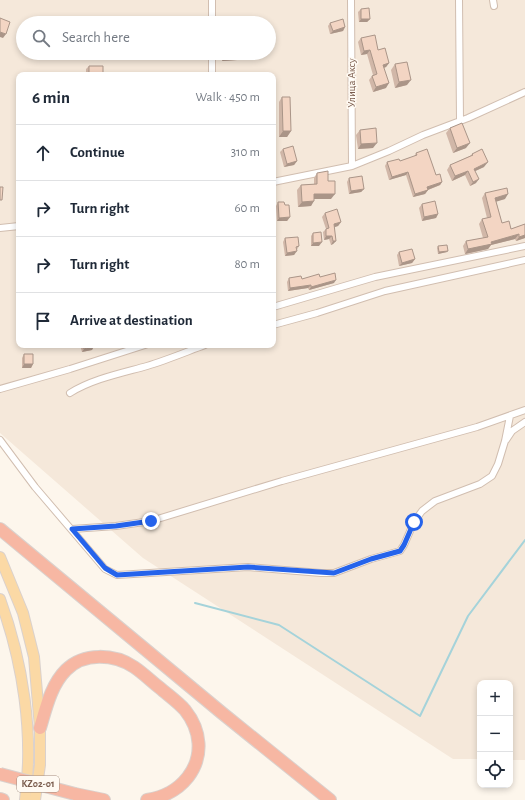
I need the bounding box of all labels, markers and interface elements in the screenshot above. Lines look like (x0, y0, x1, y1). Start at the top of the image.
search box (16, 16, 276, 60)
icon: search (30, 27, 52, 49)
text: Search here (62, 30, 130, 45)
street label: Улица Аксу (346, 58, 357, 108)
text: 6 min (32, 89, 70, 106)
text: Walk · 450 m (196, 91, 260, 104)
icon: ahead (32, 142, 54, 164)
text: Continue (70, 145, 125, 160)
text: 310 m (231, 146, 260, 159)
icon: right (32, 198, 54, 220)
text: Turn right (70, 201, 129, 216)
text: 60 m (234, 202, 260, 215)
icon: right (32, 254, 54, 276)
text: Turn right (70, 257, 129, 272)
text: 80 m (234, 258, 260, 271)
icon: arrive (32, 310, 54, 332)
text: Arrive at destination (70, 313, 193, 328)
route end (142, 512, 160, 530)
route start (405, 513, 423, 531)
map controls (477, 680, 513, 788)
button: + (477, 680, 513, 716)
button: − (477, 716, 513, 752)
button: locate (477, 752, 513, 788)
road number: KZ02-01 (17, 776, 59, 792)

